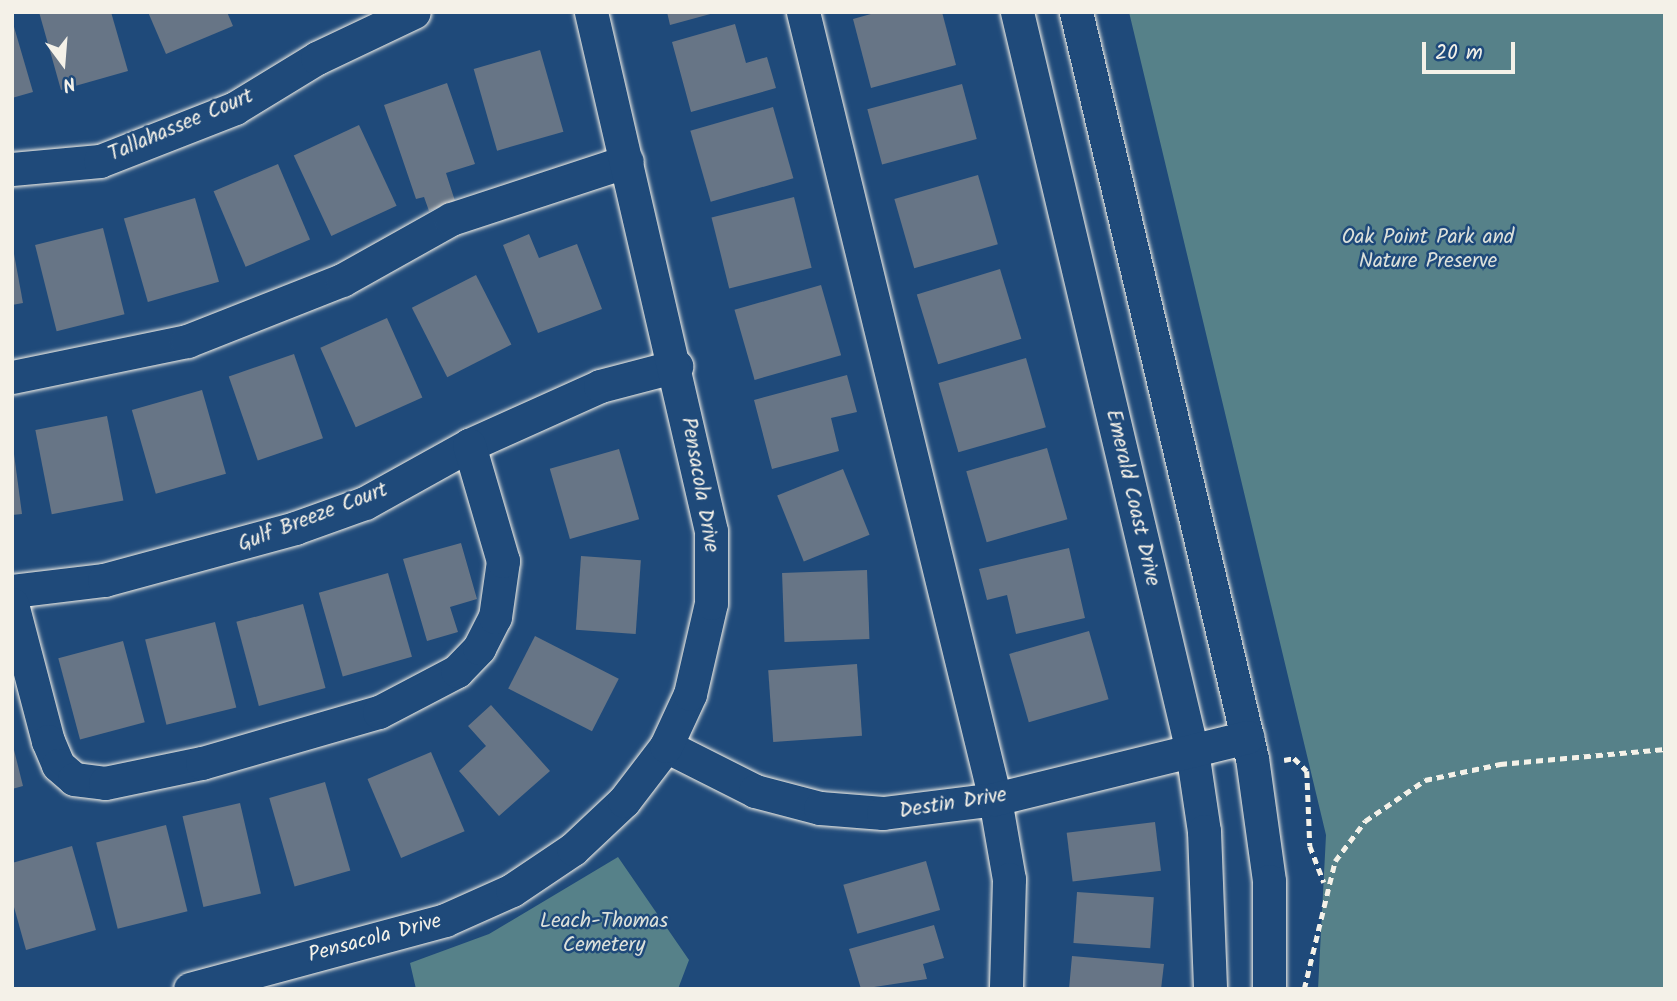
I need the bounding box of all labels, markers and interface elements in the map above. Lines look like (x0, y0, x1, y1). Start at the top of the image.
north arrow (28, 28, 98, 98)
scale bar (1425, 28, 1518, 72)
text: 20 m (1435, 37, 1483, 70)
text: N (59, 67, 79, 99)
street label: Tallahassee Court (105, 84, 257, 168)
park label: Oak Point Park and Nature Preserve (1342, 225, 1514, 275)
street label: Emerald Coast Drive (1099, 407, 1165, 589)
street label: Pensacola Drive (675, 415, 723, 555)
street label: Gulf Breeze Court (235, 478, 391, 558)
street label: Destin Drive (897, 783, 1009, 825)
street label: Pensacola Drive (306, 909, 444, 969)
park label: Leach-Thomas Cemetery (540, 909, 668, 959)

